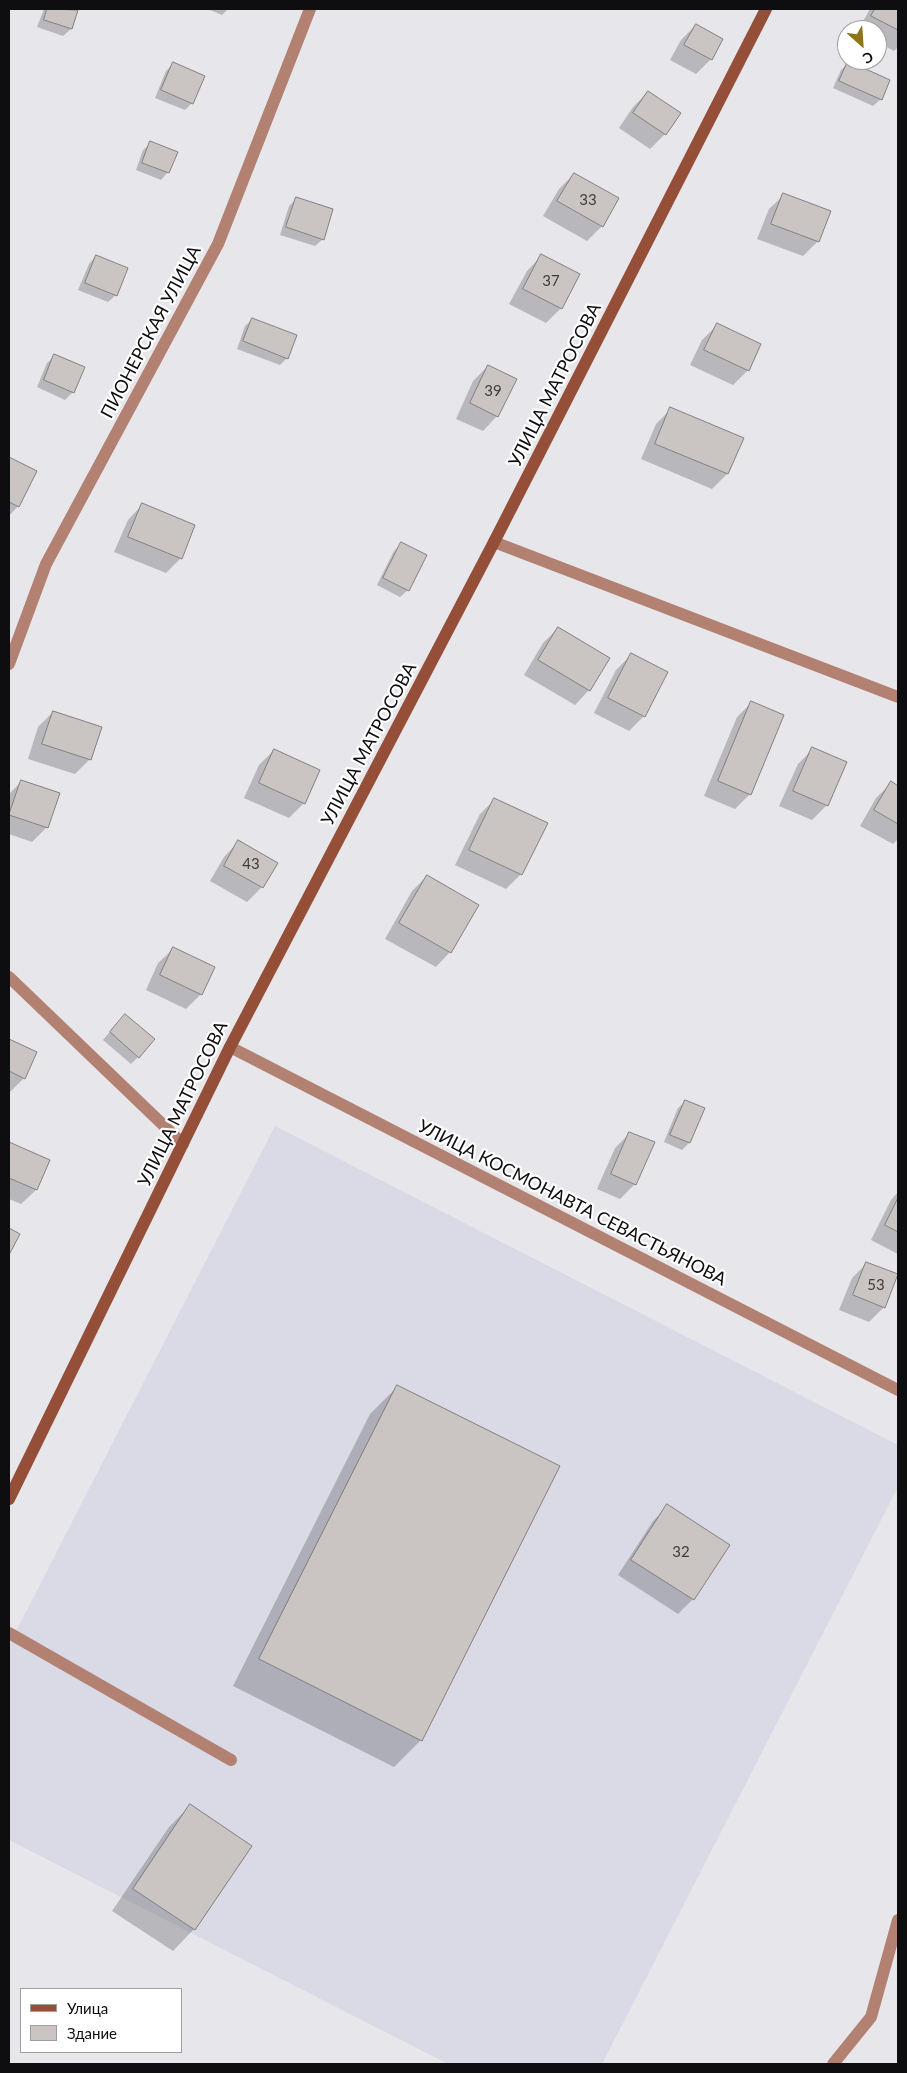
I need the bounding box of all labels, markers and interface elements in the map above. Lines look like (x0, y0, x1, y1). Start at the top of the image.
north arrow (837, 20, 887, 70)
text: С (860, 48, 876, 68)
house number: 33 (579, 191, 597, 209)
street label: ПИОНЕРСКАЯ УЛИЦА (96, 242, 206, 422)
house number: 37 (542, 272, 560, 290)
street label: УЛИЦА МАТРОСОВА (504, 299, 606, 471)
house number: 39 (484, 382, 502, 400)
street label: УЛИЦА МАТРОСОВА (317, 659, 421, 829)
house number: 43 (242, 855, 260, 873)
street label: УЛИЦА МАТРОСОВА (134, 1018, 232, 1190)
street label: УЛИЦА КОСМОНАВТА СЕВАСТЬЯНОВА (414, 1115, 730, 1291)
house number: 53 (867, 1276, 885, 1294)
house number: 32 (672, 1543, 690, 1561)
legend (20, 1988, 182, 2053)
text: Улица (67, 1999, 108, 2017)
text: Здание (67, 2024, 117, 2042)

